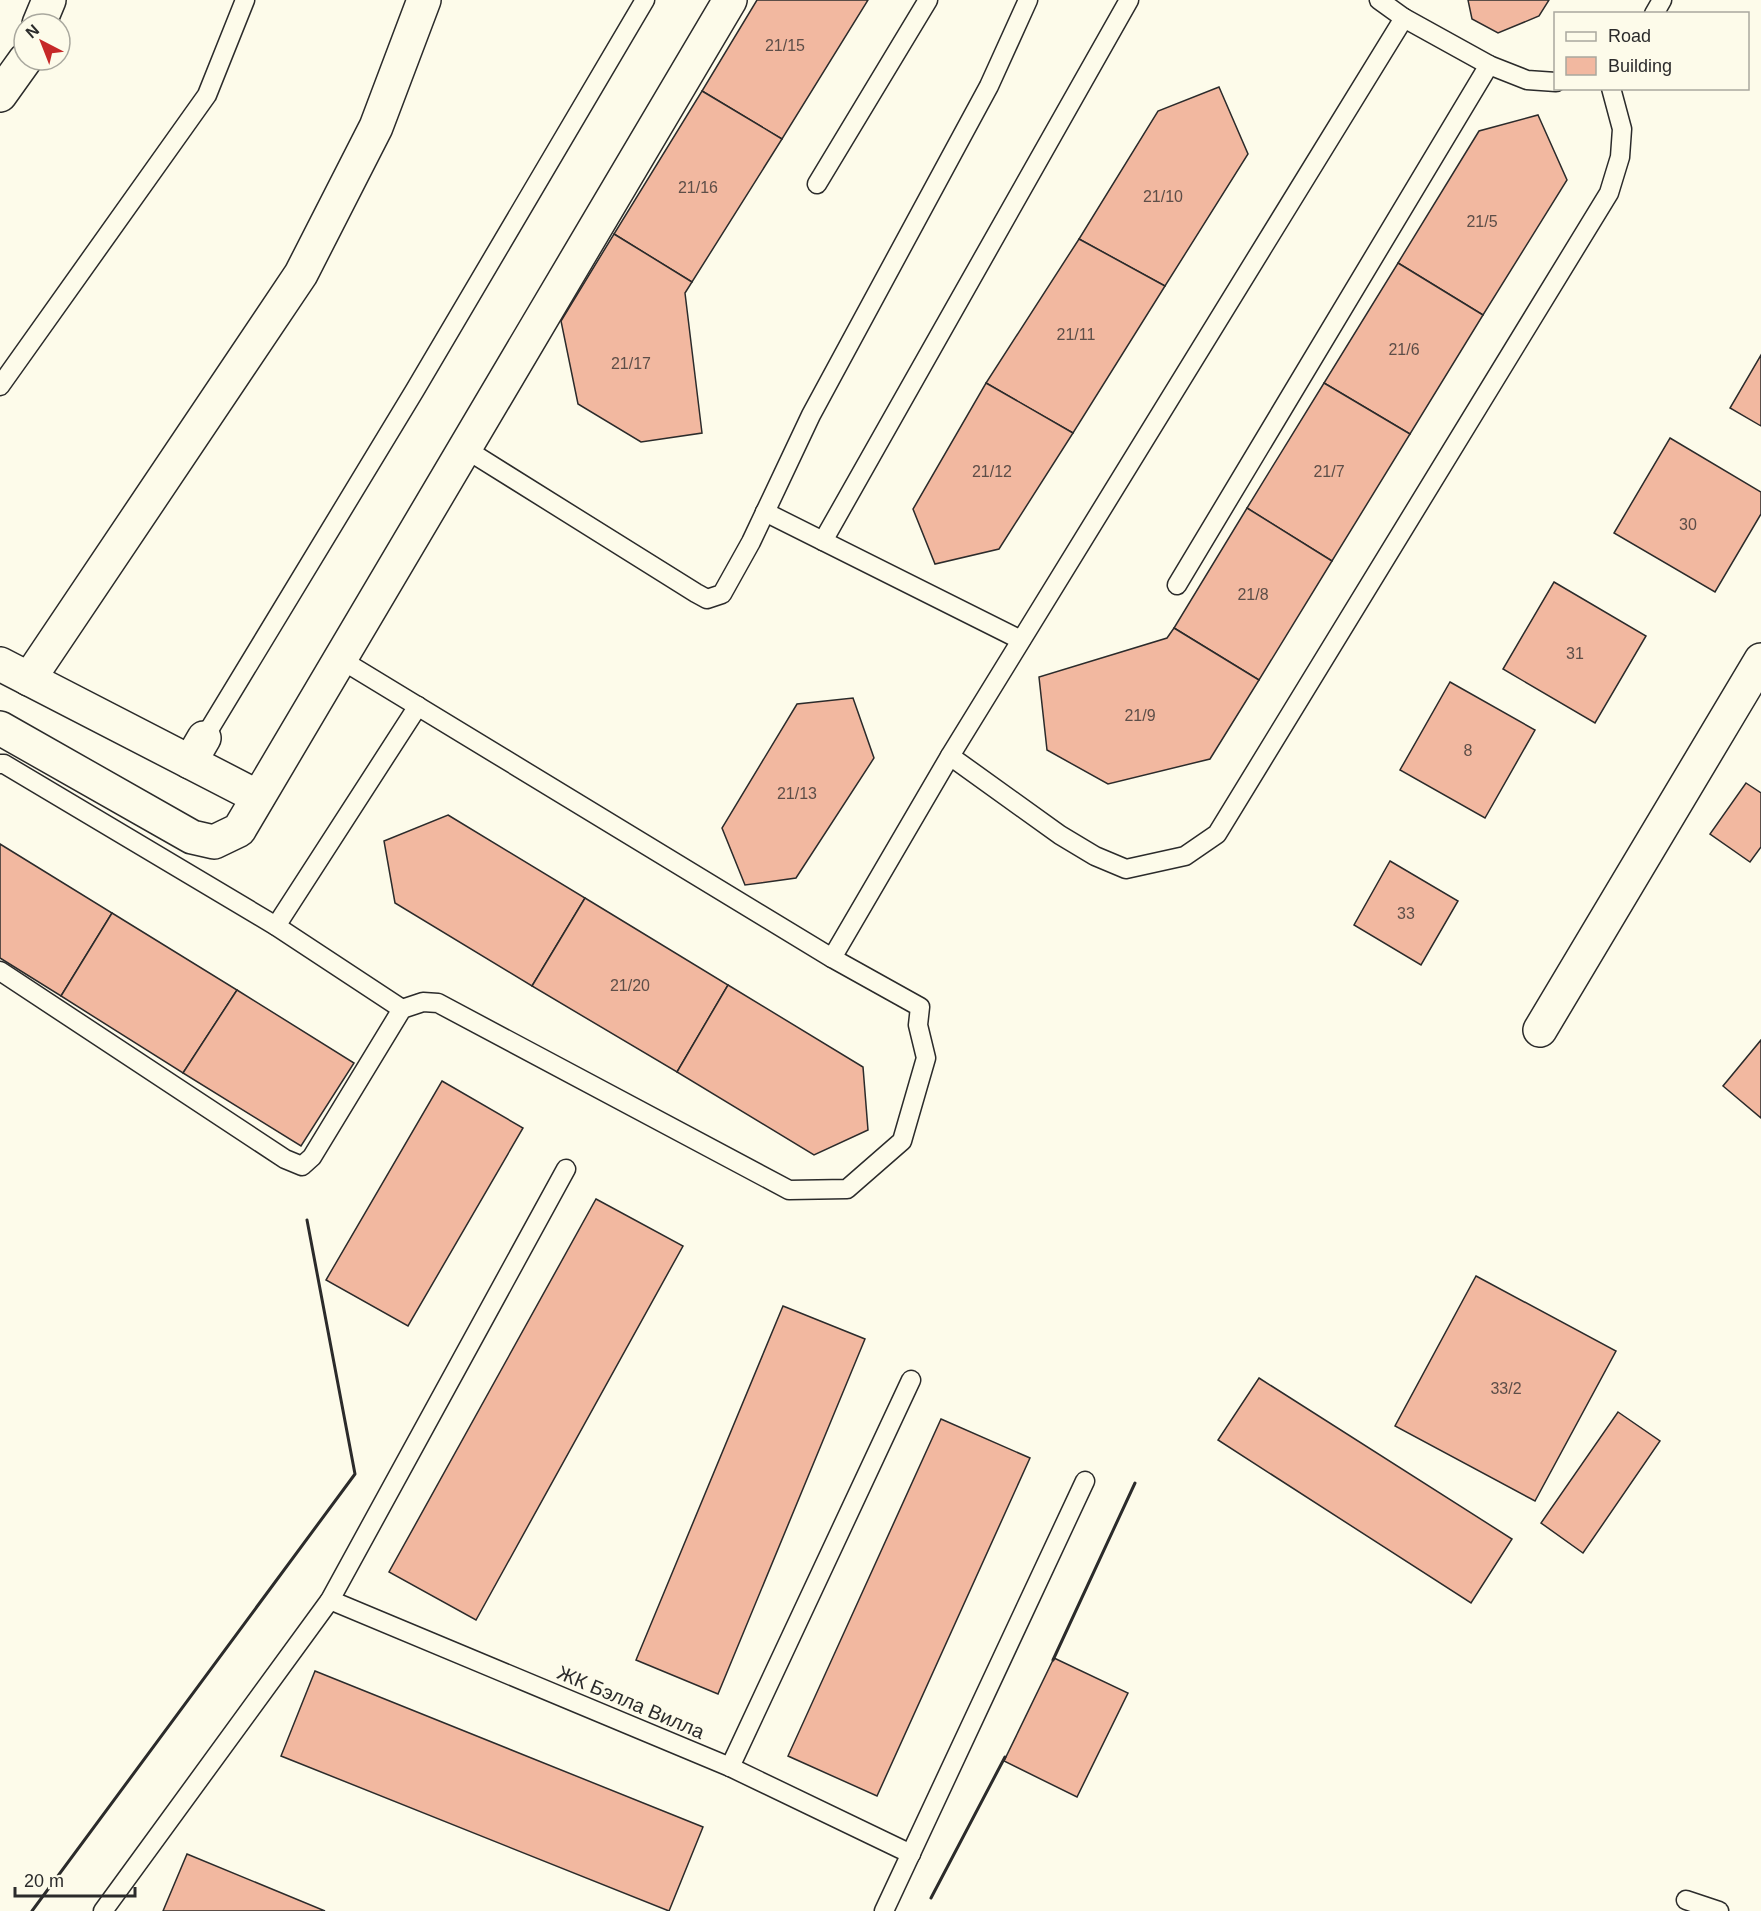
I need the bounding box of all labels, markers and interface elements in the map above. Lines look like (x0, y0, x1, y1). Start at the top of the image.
north arrow (12, 12, 72, 72)
legend (1554, 12, 1749, 90)
text: N (22, 21, 42, 41)
text: Road (1608, 26, 1651, 46)
house number: 21/15 (765, 37, 805, 54)
text: Building (1608, 56, 1672, 76)
house number: 21/16 (678, 179, 718, 196)
house number: 21/10 (1143, 188, 1183, 205)
house number: 21/5 (1466, 213, 1498, 230)
house number: 21/11 (1057, 326, 1096, 343)
house number: 21/6 (1388, 341, 1420, 358)
house number: 21/17 (611, 355, 651, 372)
house number: 21/12 (972, 463, 1012, 480)
house number: 21/7 (1313, 463, 1345, 480)
house number: 30 (1679, 516, 1697, 533)
house number: 21/8 (1237, 586, 1269, 603)
house number: 31 (1566, 645, 1584, 662)
house number: 21/9 (1124, 707, 1156, 724)
house number: 8 (1464, 742, 1473, 759)
house number: 21/13 (777, 785, 817, 802)
house number: 33 (1397, 905, 1415, 922)
house number: 21/20 (610, 977, 650, 994)
house number: 33/2 (1490, 1380, 1522, 1397)
street label: ЖК Бэлла Вилла (554, 1661, 709, 1743)
scale bar (15, 1860, 135, 1898)
text: 20 m (24, 1871, 64, 1891)

